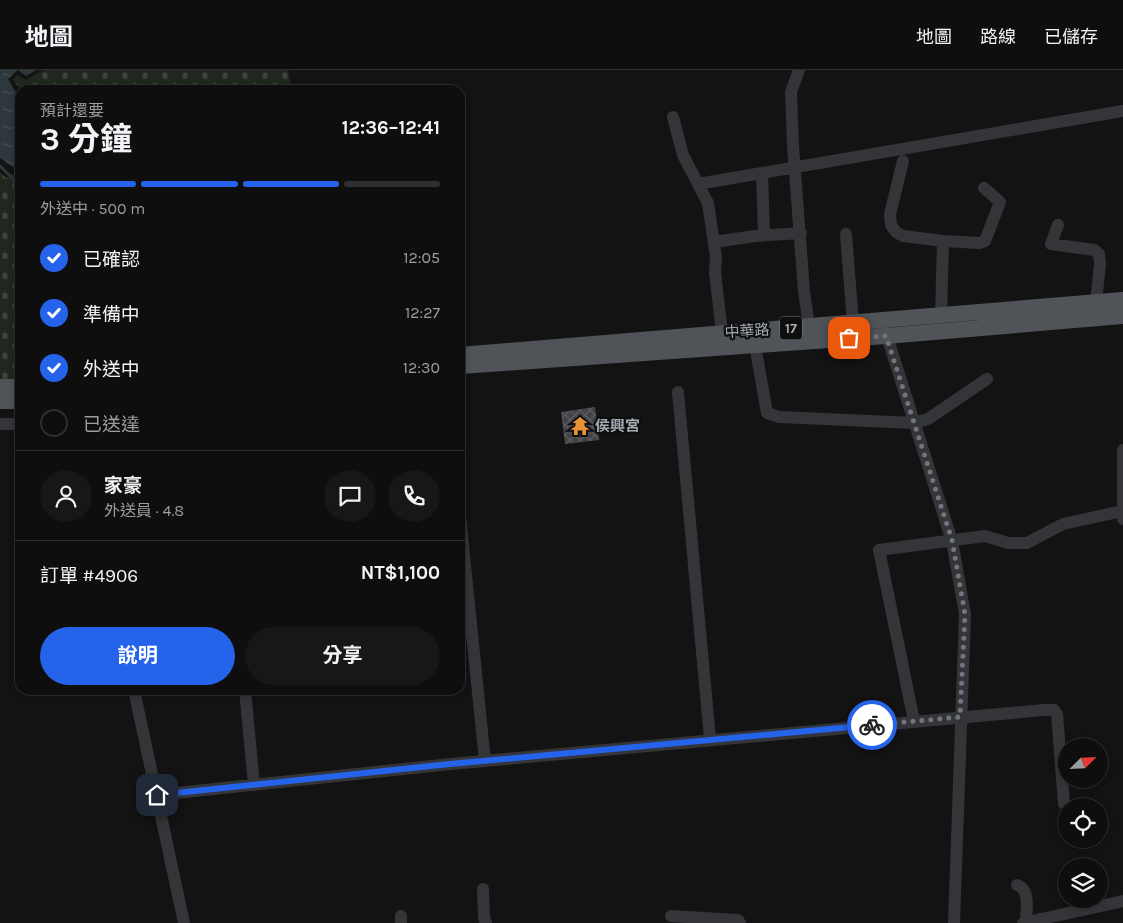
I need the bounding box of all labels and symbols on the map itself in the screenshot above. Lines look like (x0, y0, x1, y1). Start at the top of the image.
road number: 17 (780, 317, 802, 340)
pin (828, 317, 870, 359)
street label: 中華路 (724, 320, 770, 342)
temple icon: 侯興宮 (569, 415, 591, 437)
place label: 侯興宮 (595, 417, 640, 435)
courier (847, 700, 897, 750)
north arrow (1058, 738, 1108, 788)
pin (136, 774, 178, 816)

